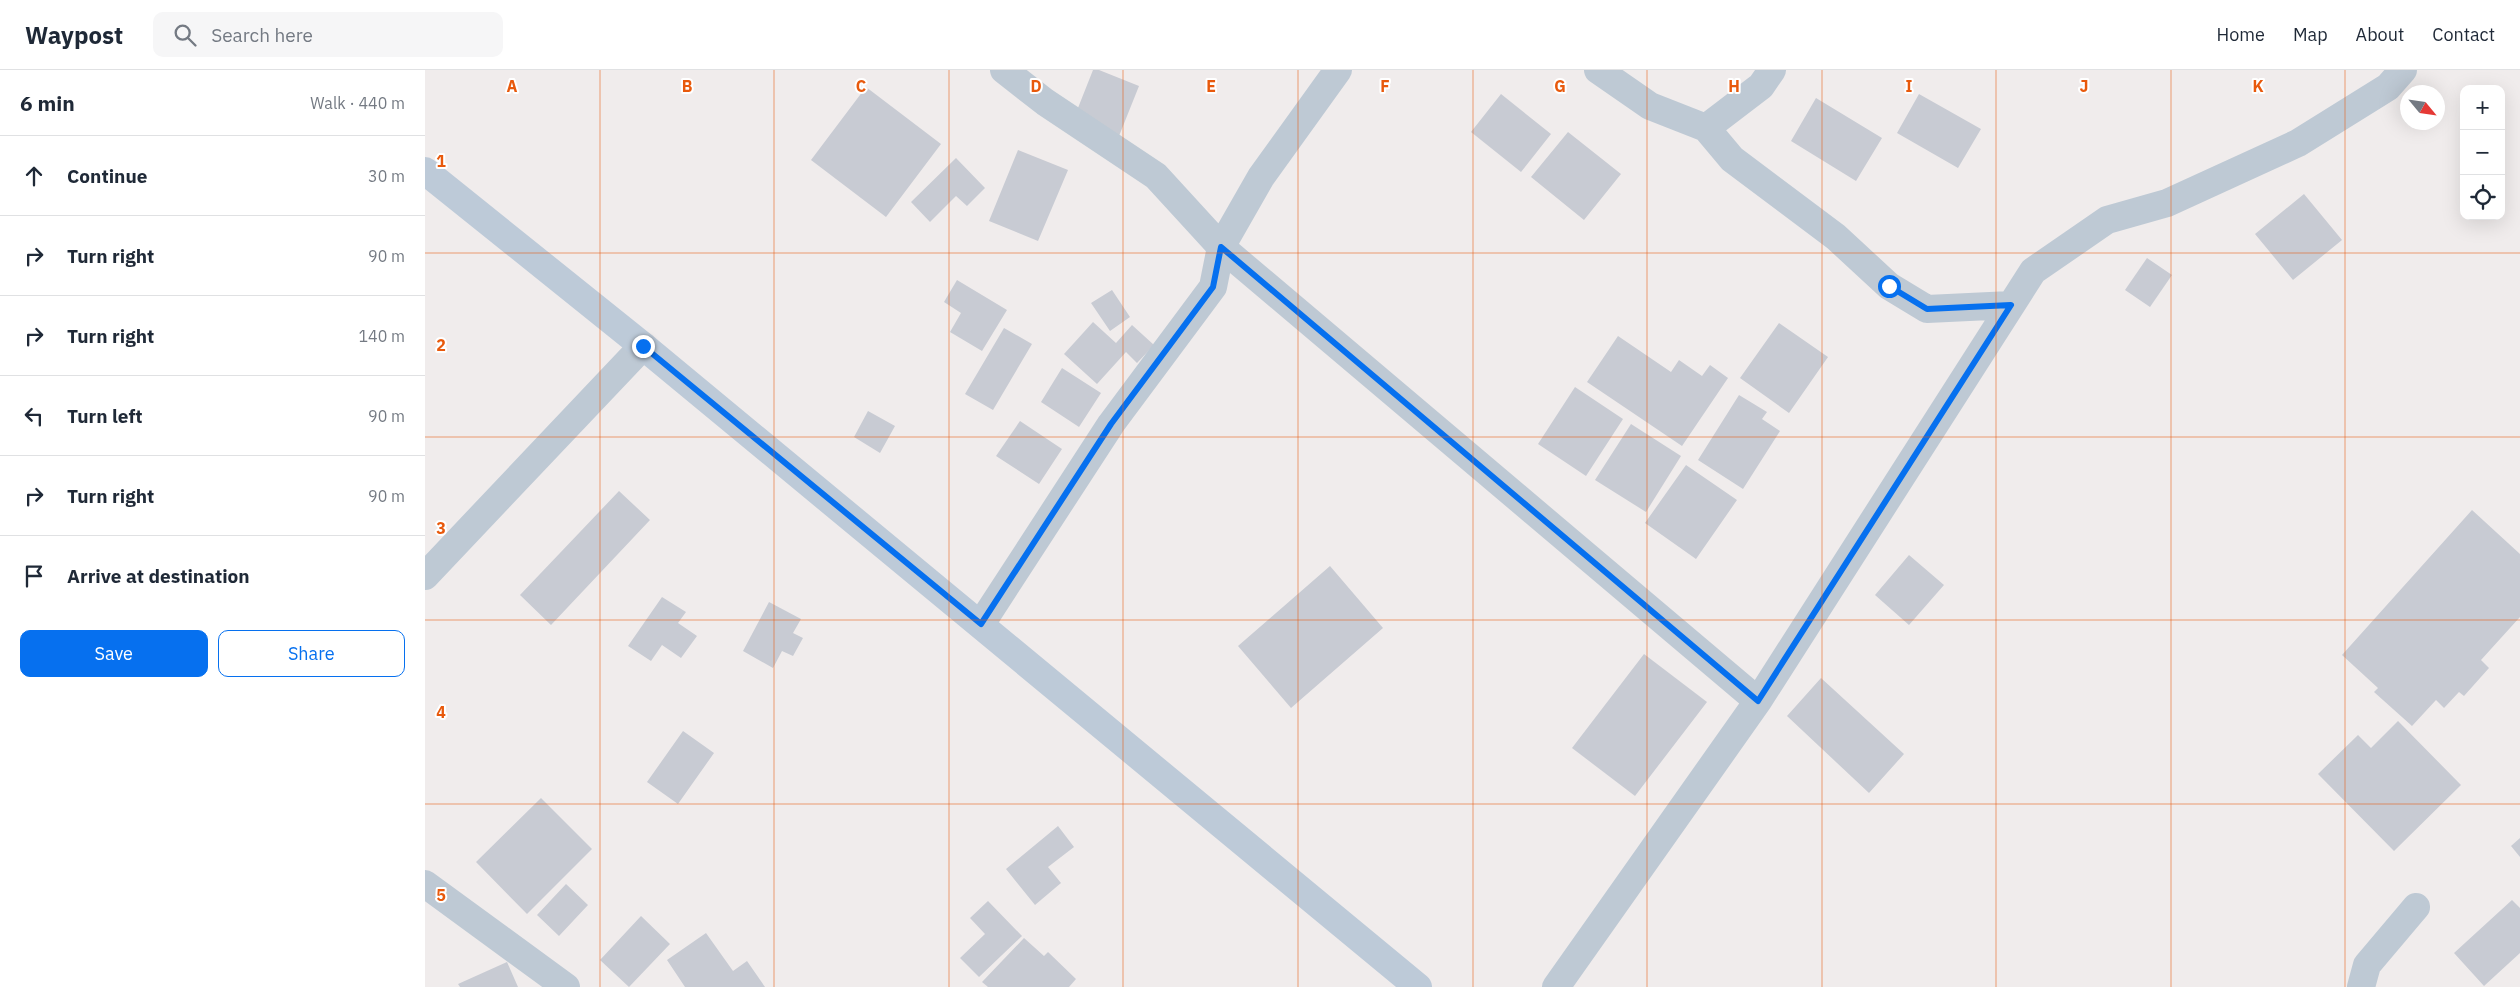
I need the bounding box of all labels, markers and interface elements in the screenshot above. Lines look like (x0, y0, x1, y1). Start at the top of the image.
search box (153, 12, 503, 57)
text: Waypost (25, 19, 123, 51)
icon: search (171, 21, 199, 49)
text: Search here (211, 23, 313, 47)
text: Home (2217, 23, 2265, 46)
text: Map (2293, 23, 2328, 46)
text: About (2356, 23, 2404, 46)
text: Contact (2432, 23, 2495, 46)
text: A (507, 76, 518, 96)
text: B (682, 76, 693, 96)
text: C (856, 76, 866, 96)
text: D (1030, 76, 1042, 96)
text: E (1206, 76, 1216, 96)
text: F (1380, 76, 1390, 96)
text: G (1554, 76, 1566, 96)
text: H (1728, 76, 1740, 96)
text: I (1906, 76, 1913, 96)
text: J (2080, 76, 2088, 96)
text: K (2252, 76, 2264, 96)
north arrow (2400, 85, 2445, 130)
map controls (2460, 85, 2505, 220)
button: + (2460, 85, 2505, 130)
text: 6 min (20, 89, 75, 117)
text: Walk · 440 m (310, 93, 405, 113)
button: − (2460, 130, 2505, 175)
text: 1 (436, 151, 446, 171)
icon: ahead (20, 162, 48, 190)
text: Continue (67, 164, 147, 188)
text: 30 m (368, 166, 405, 186)
button: locate (2460, 175, 2505, 220)
icon: right (20, 242, 48, 270)
text: Turn right (67, 244, 154, 268)
text: 90 m (368, 246, 405, 266)
route start (1878, 275, 1901, 298)
icon: right (20, 322, 48, 350)
text: Turn right (67, 324, 154, 348)
text: 140 m (358, 326, 405, 346)
text: 2 (436, 335, 446, 355)
route end (632, 335, 655, 358)
icon: left (20, 402, 48, 430)
text: Turn left (67, 404, 143, 428)
text: 90 m (368, 406, 405, 426)
icon: right (20, 482, 48, 510)
text: Turn right (67, 484, 154, 508)
text: 90 m (368, 486, 405, 506)
text: 3 (436, 518, 446, 538)
icon: arrive (20, 562, 48, 590)
text: Arrive at destination (67, 564, 250, 588)
button: Save (20, 630, 208, 677)
button: Share (218, 630, 405, 677)
text: 4 (436, 702, 446, 722)
text: 5 (436, 885, 446, 905)

